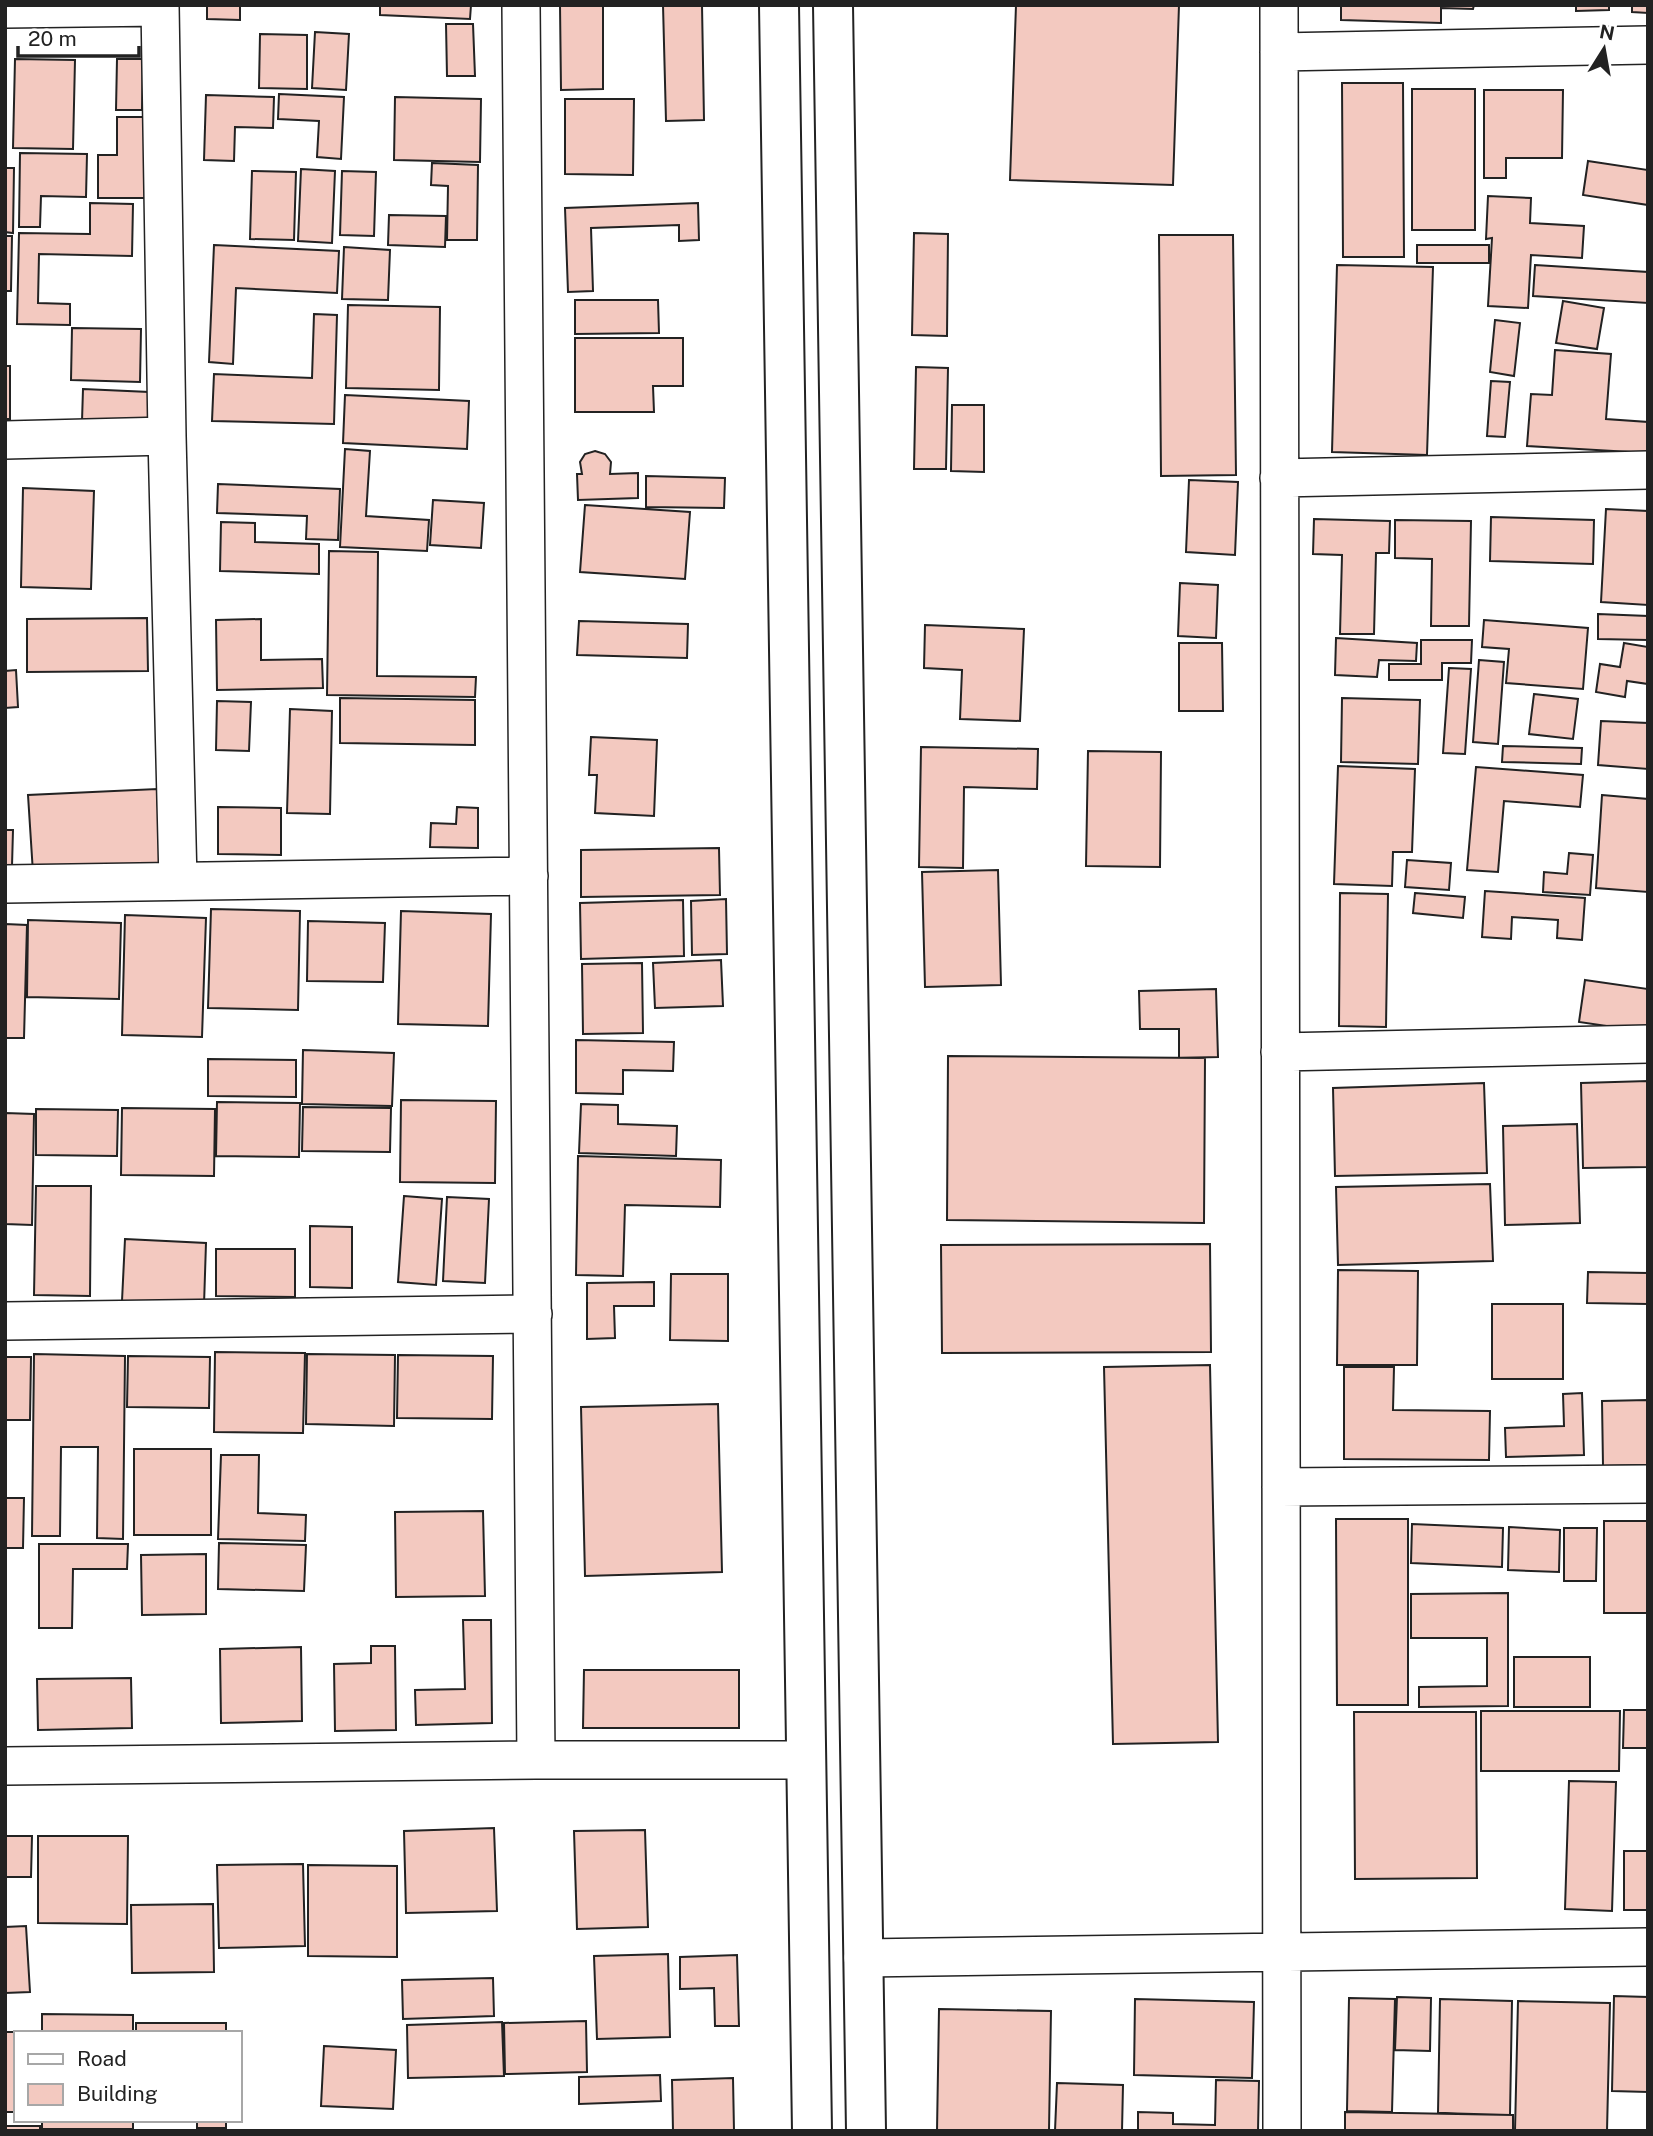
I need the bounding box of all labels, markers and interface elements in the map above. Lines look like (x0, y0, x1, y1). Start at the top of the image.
scale bar (18, 14, 138, 58)
north arrow (1569, 14, 1639, 84)
text: N (1598, 20, 1617, 45)
text: 20 m (28, 26, 77, 51)
legend (14, 2031, 242, 2122)
text: Road (77, 2046, 127, 2071)
text: Building (77, 2081, 158, 2106)

